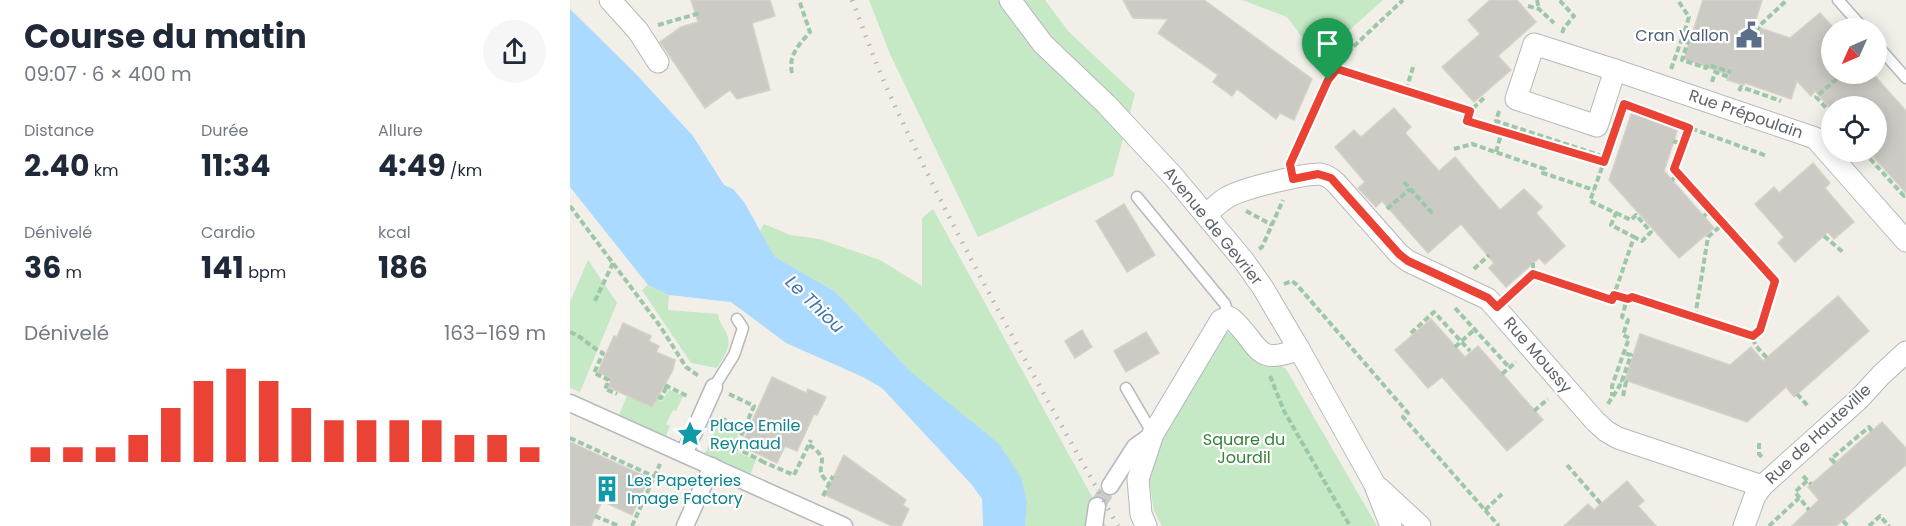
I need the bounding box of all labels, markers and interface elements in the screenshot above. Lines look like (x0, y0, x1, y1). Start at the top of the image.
text: Course du matin (24, 13, 307, 60)
pin (1302, 18, 1353, 80)
north arrow (1821, 18, 1887, 84)
map controls (1821, 18, 1887, 162)
button: share (483, 20, 546, 83)
public building icon: Cran Vallon (1734, 20, 1764, 50)
place label: Cran Vallon (1635, 24, 1729, 47)
icon: arrive (1311, 27, 1344, 60)
text: 09:07 · 6 × 400 m (24, 60, 192, 88)
street label: Rue Prépoulain (1686, 84, 1806, 144)
button: locate (1821, 96, 1887, 162)
text: Distance (24, 119, 94, 142)
text: Durée (201, 119, 248, 142)
text: Allure (378, 119, 423, 142)
text: 2.40 (24, 144, 89, 187)
text: 11:34 (201, 144, 271, 187)
text: 4:49 (378, 144, 446, 187)
text: km (89, 159, 118, 182)
text: /km (446, 159, 482, 182)
street label: Avenue de Gevrier (1158, 162, 1268, 290)
text: Dénivelé (24, 221, 92, 244)
text: Cardio (201, 221, 255, 244)
text: kcal (378, 221, 411, 244)
text: 36 (24, 246, 61, 289)
text: 141 (201, 246, 244, 289)
text: 186 (378, 246, 428, 289)
text: m (61, 261, 82, 284)
text: bpm (244, 261, 286, 284)
water label: Le Thiou (780, 270, 850, 338)
street label: Rue Moussy (1498, 312, 1578, 398)
text: Dénivelé (24, 319, 109, 347)
text: 163–169 m (444, 319, 546, 347)
street label: Rue de Hauteville (1760, 379, 1876, 489)
place label: Place Emile Reynaud (710, 414, 800, 455)
place icon: Place Emile Reynaud (675, 419, 705, 449)
park label: Square du Jourdil (1203, 428, 1285, 469)
place label: Les Papeteries Image Factory (627, 469, 743, 510)
building icon: Les Papeteries Image Factory (592, 474, 622, 504)

